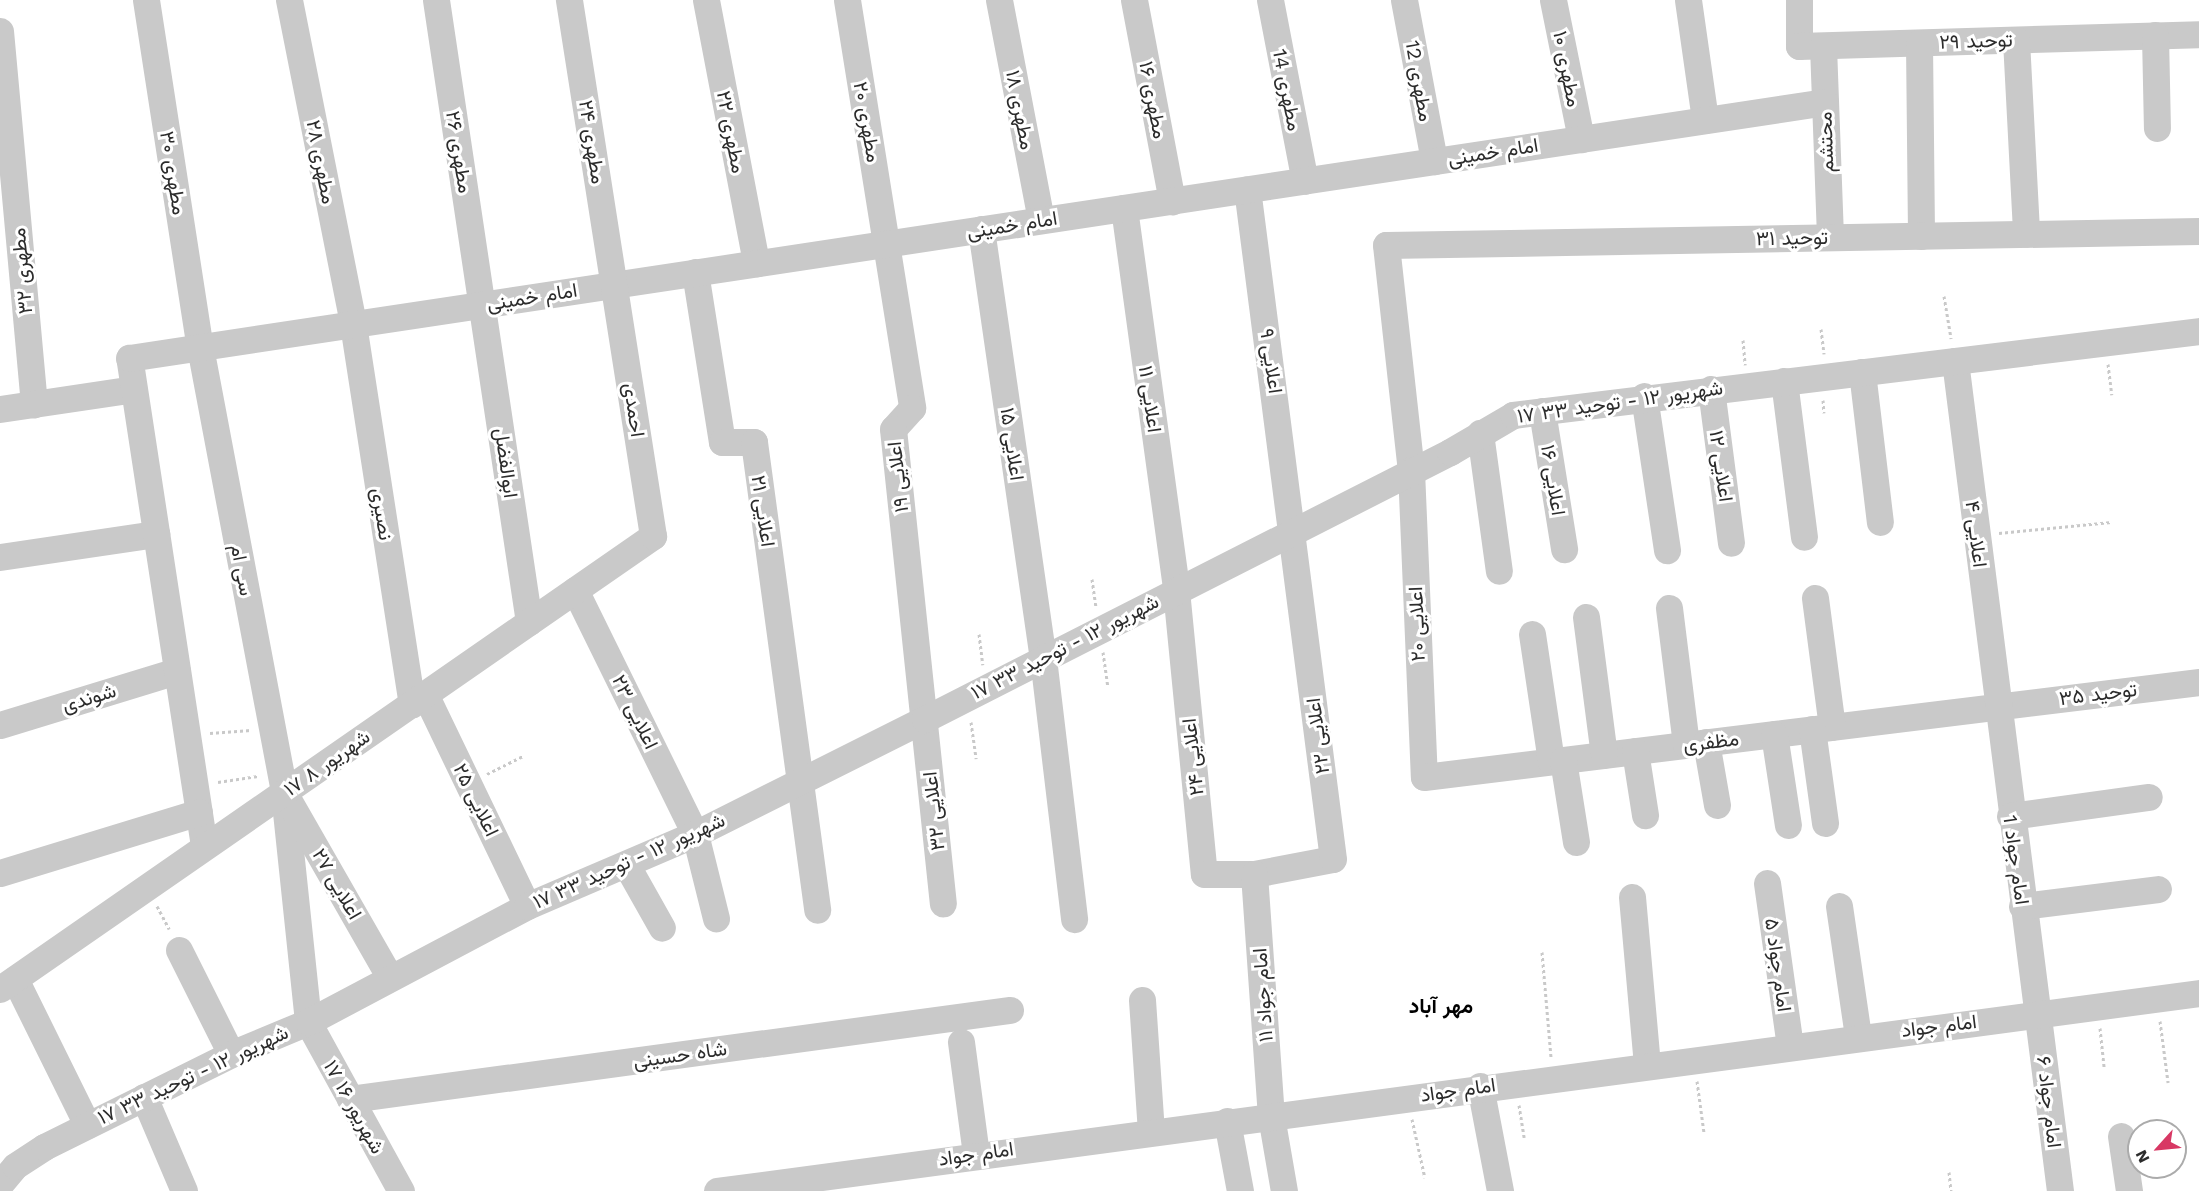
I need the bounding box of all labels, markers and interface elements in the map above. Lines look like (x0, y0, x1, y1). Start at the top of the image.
street label: توحید ۲۹ (1939, 28, 2013, 54)
street label: مطهری ۱۰ (1548, 29, 1586, 109)
street label: مطهری 12 (1400, 38, 1438, 124)
street label: مطهری 14 (1267, 47, 1307, 133)
street label: مطهری ۱۶ (1134, 59, 1172, 141)
street label: مطهری ۱۸ (1001, 68, 1039, 152)
street label: مطهری ۲۰ (848, 80, 886, 164)
street label: مطهری ۲۲ (711, 89, 751, 175)
street label: مطهری ۲۴ (574, 98, 610, 186)
street label: مطهری ۲۶ (441, 109, 477, 195)
street label: محتشم (1813, 111, 1839, 173)
street label: مطهری ۲۸ (301, 118, 341, 206)
street label: مطهری ۳۰ (155, 129, 191, 217)
street label: امام خمینی (1446, 133, 1540, 171)
street label: امام خمینی (965, 206, 1059, 244)
street label: توحید ۳۱ (1756, 225, 1828, 251)
street label: مطهری ۳۲ (6, 227, 38, 315)
street label: امام خمینی (485, 278, 579, 316)
street label: اعلایی ۹ (1255, 327, 1287, 395)
street label: اعلایی ۱۱ (1133, 364, 1167, 434)
street label: ۱۷ شهریور ۱۲ - توحید ۳۳ (1516, 376, 1724, 428)
street label: احمدی (618, 381, 650, 439)
street label: اعلایی ۱۵ (995, 406, 1029, 482)
street label: ابوالفضل (489, 426, 523, 500)
street label: اعلایی ۱۲ (1704, 429, 1738, 503)
street label: اعلایی ۱۹ (882, 440, 914, 514)
street label: اعلایی ۱۶ (1536, 443, 1570, 517)
street label: اعلایی ۲۱ (746, 474, 780, 548)
street label: نصیری (366, 486, 398, 542)
street label: اعلایی ۴ (1960, 499, 1992, 569)
street label: سی ام (225, 542, 259, 598)
street label: اعلایی ۲۰ (1404, 586, 1430, 662)
street label: ۱۷ شهریور ۱۲ - توحید ۳۳ (967, 589, 1163, 705)
street label: اعلایی ۲۳ (607, 671, 663, 753)
street label: توحید ۳۵ (2058, 677, 2138, 711)
street label: شوندی (59, 678, 119, 718)
street label: اعلایی ۲۲ (1301, 696, 1335, 776)
street label: اعلایی ۲۴ (1177, 717, 1209, 797)
street label: ۱۷ شهریور ۸ (279, 725, 375, 801)
street label: مظفری (1682, 727, 1740, 757)
street label: اعلایی ۲۵ (448, 760, 504, 840)
street label: اعلایی ۳۲ (918, 770, 950, 852)
street label: ۱۷ شهریور ۱۲ - توحید ۳۳ (529, 808, 729, 914)
street label: امام جواد 1 (1998, 814, 2034, 906)
street label: اعلایی ۲۷ (307, 844, 367, 924)
street label: امام جواد ۵ (1760, 917, 1796, 1013)
street label: امام جواد ۱۱ (1248, 947, 1278, 1043)
district label: مهر آباد (1409, 993, 1473, 1019)
street label: امام جواد (1900, 1009, 1978, 1043)
street label: ۱۷ شهریور ۱۲ - توحید ۳۳ (94, 1020, 292, 1130)
street label: شاه حسینی (632, 1037, 728, 1073)
street label: امام جواد ۶ (2031, 1055, 2067, 1149)
street label: ۱۷ شهریور ۱۶ (318, 1056, 390, 1158)
street label: امام جواد (1419, 1073, 1497, 1107)
north arrow (2127, 1119, 2187, 1179)
street label: امام جواد (937, 1137, 1015, 1171)
text: N (2131, 1147, 2153, 1166)

